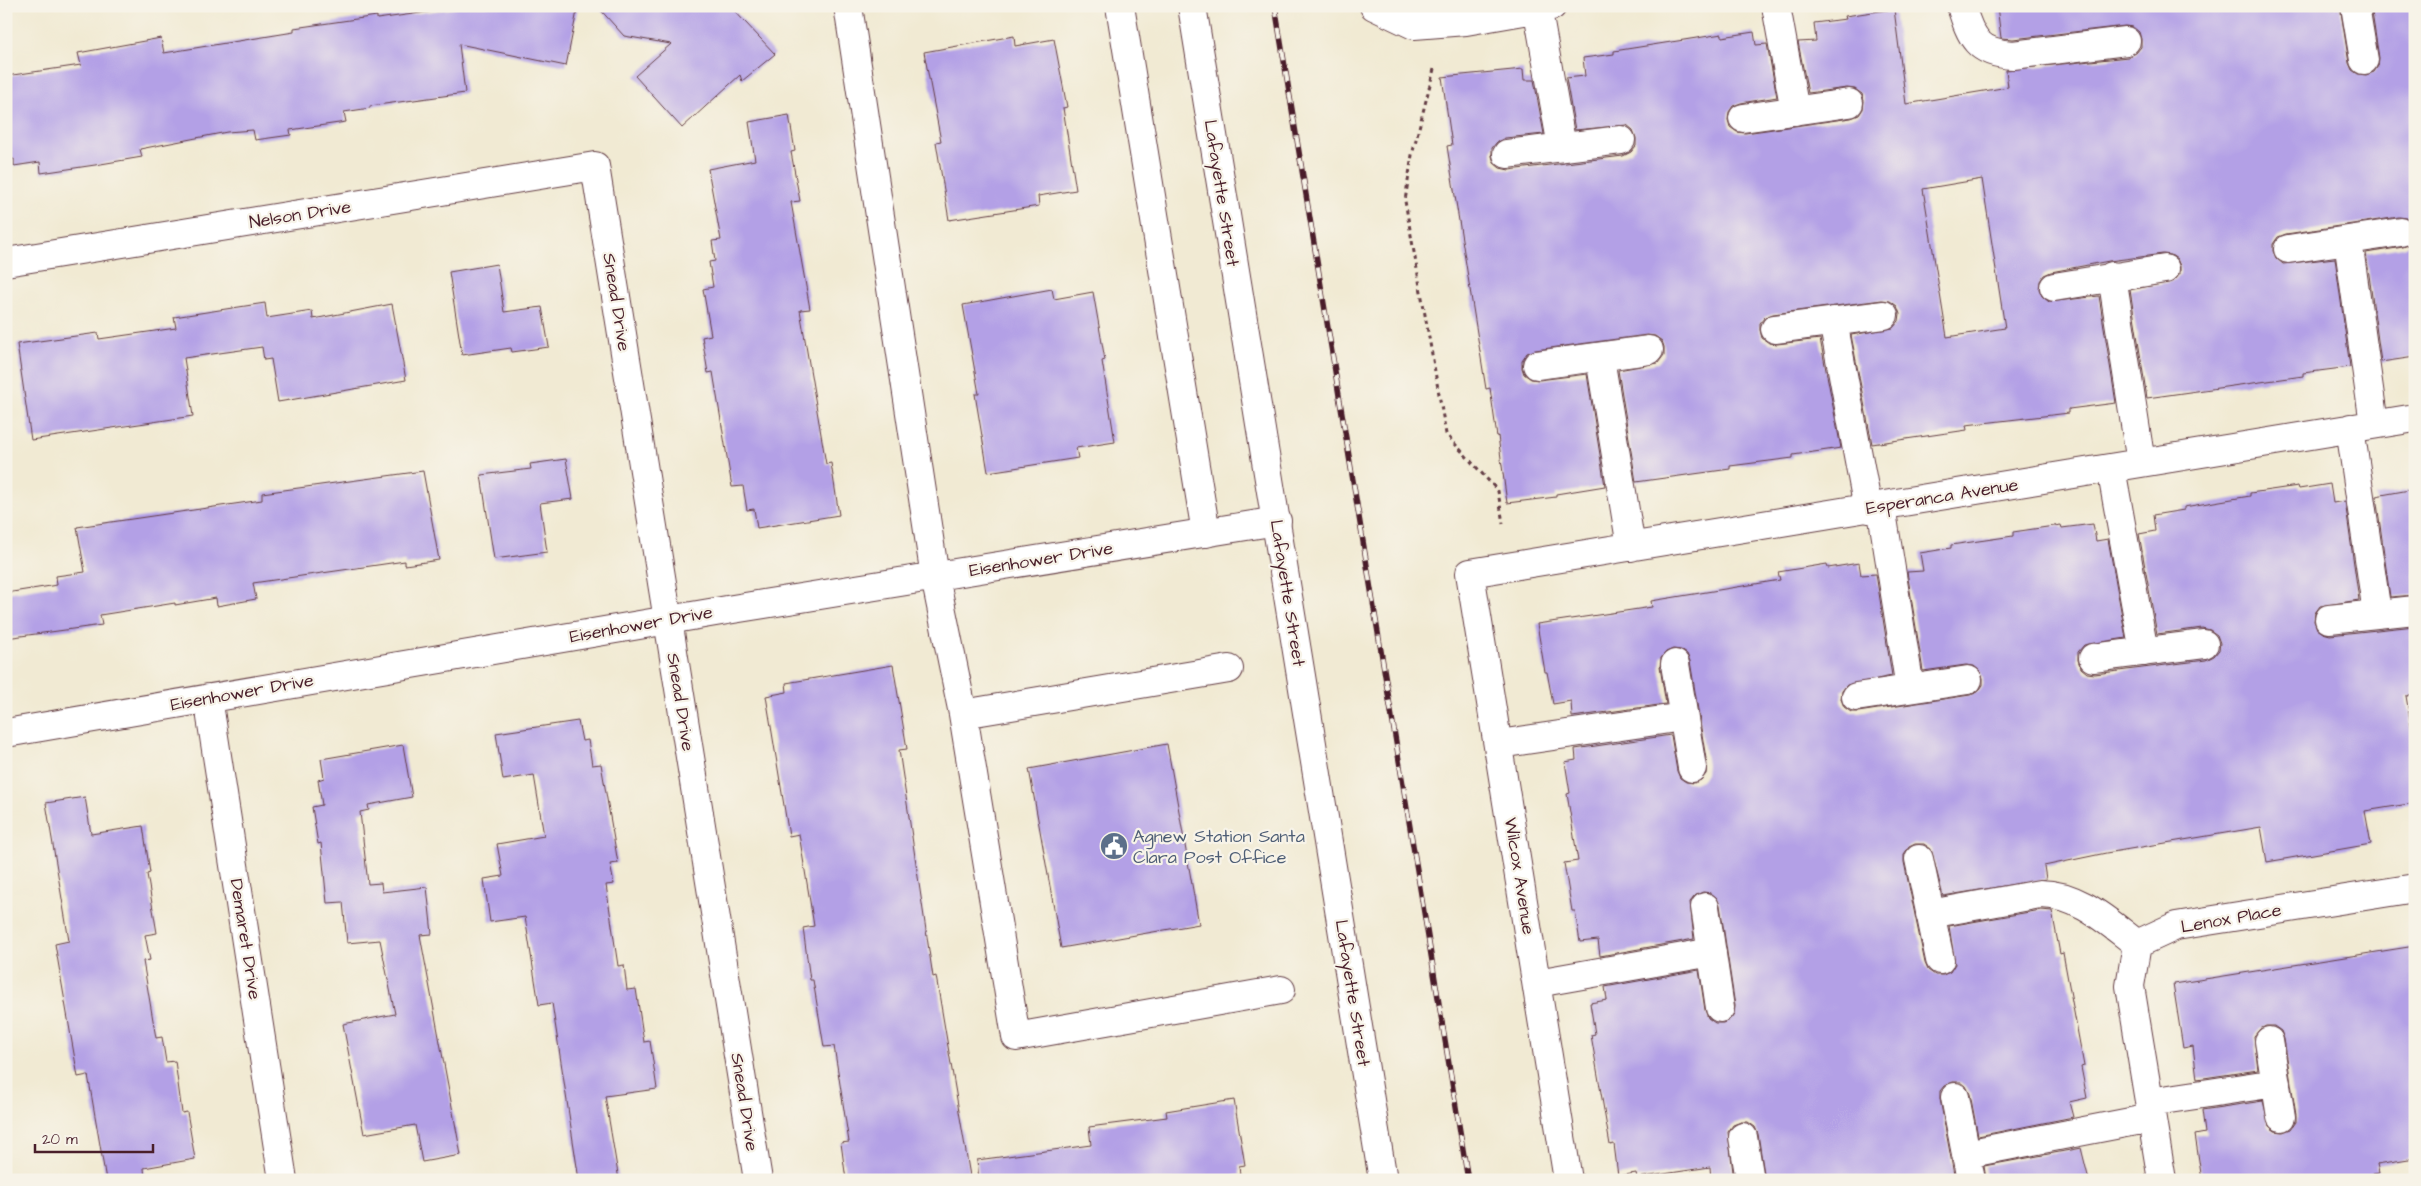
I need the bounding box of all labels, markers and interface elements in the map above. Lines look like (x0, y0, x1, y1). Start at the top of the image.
street label: Lafayette Street (1197, 118, 1246, 269)
street label: Nelson Drive (247, 194, 353, 235)
street label: Snead Drive (596, 251, 637, 353)
street label: Esperanca Avenue (1864, 472, 2020, 521)
street label: Lafayette Street (1263, 518, 1312, 669)
street label: Eisenhower Drive (967, 536, 1115, 583)
street label: Eisenhower Drive (568, 600, 715, 649)
street label: Snead Drive (660, 651, 701, 753)
street label: Eisenhower Drive (169, 668, 316, 717)
street label: Wilcox Avenue (1498, 816, 1541, 937)
place label: Agnew Station Santa Clara Post Office (1133, 824, 1305, 870)
public building icon: Agnew Station Santa Clara Post Office (1099, 831, 1129, 861)
street label: Demaret Drive (224, 877, 267, 1002)
street label: Lenox Place (2179, 897, 2284, 940)
street label: Lafayette Street (1328, 918, 1377, 1069)
street label: Snead Drive (724, 1051, 765, 1153)
scale bar (35, 1121, 152, 1153)
text: 20 m (42, 1129, 78, 1150)

